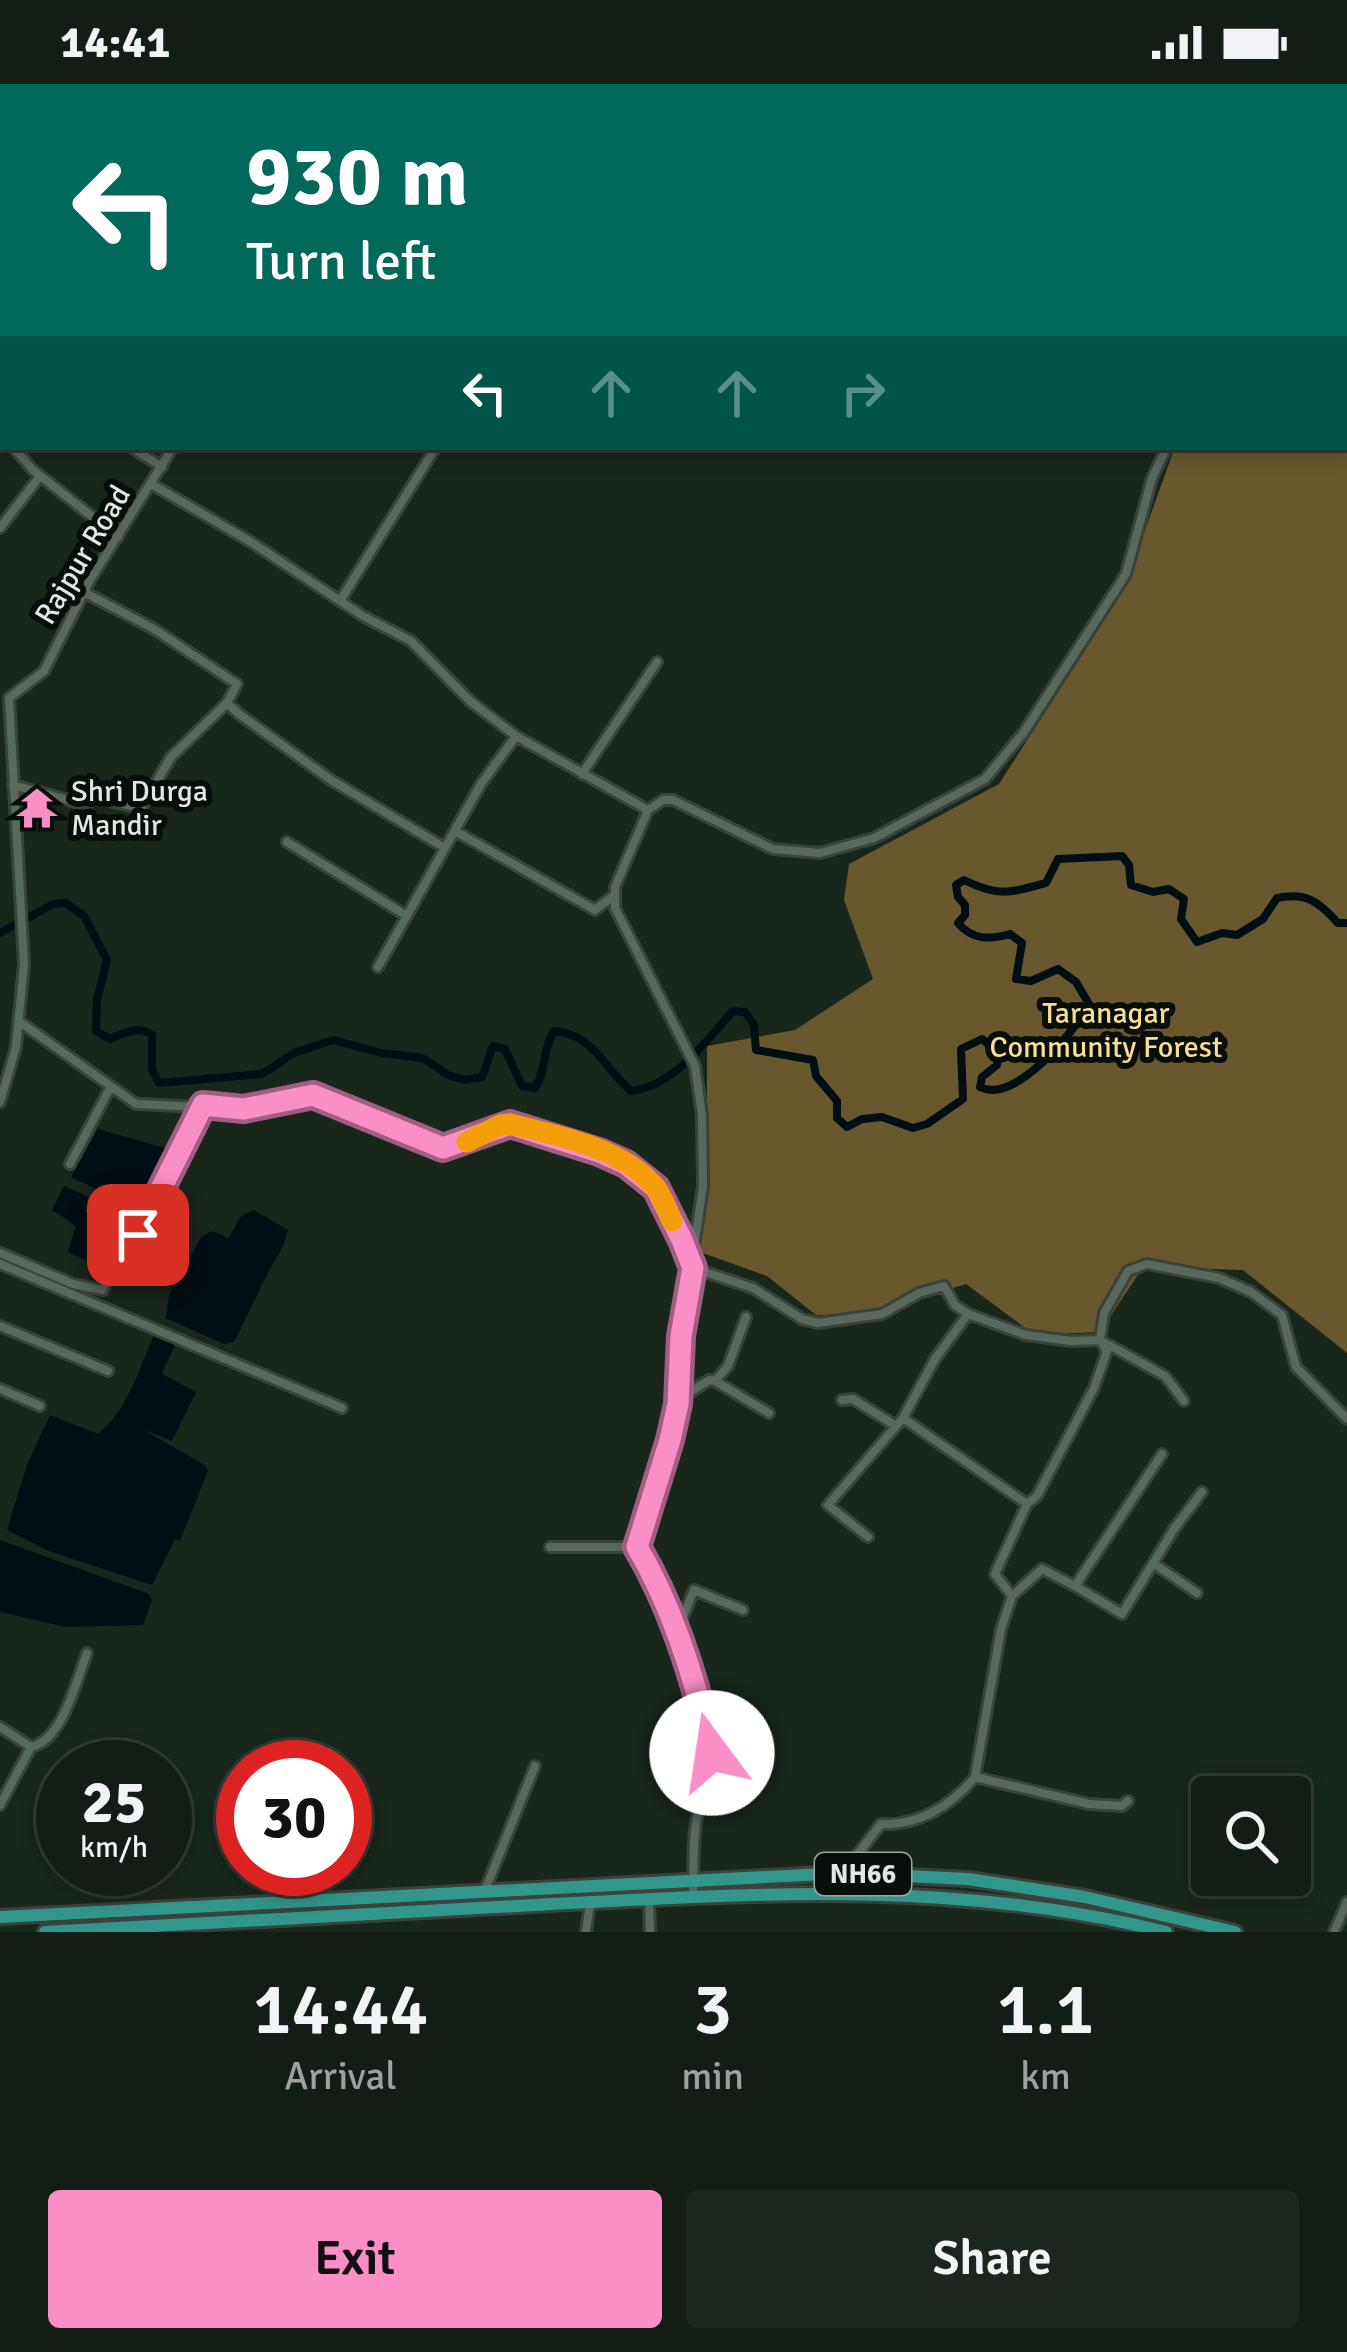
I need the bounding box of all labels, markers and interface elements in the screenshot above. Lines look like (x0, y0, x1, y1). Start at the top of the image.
text: 14:41 (60, 15, 170, 70)
text: 930 m (246, 125, 468, 229)
icon: left (48, 132, 204, 288)
text: Turn left (246, 228, 436, 295)
icon: left (452, 360, 518, 426)
icon: ahead (578, 360, 644, 426)
icon: ahead (704, 360, 770, 426)
icon: right (830, 360, 896, 426)
street label: Rajpur Road (27, 479, 139, 631)
place label: Shri Durga Mandir (71, 773, 208, 844)
temple icon: Shri Durga Mandir (14, 785, 60, 831)
park label: Taranagar Community Forest (990, 995, 1222, 1066)
pin (87, 1184, 189, 1286)
icon: arrive (105, 1202, 171, 1268)
position arrow (649, 1690, 775, 1816)
speed limit sign: 30 (216, 1740, 372, 1896)
text: 25 (82, 1766, 146, 1840)
map controls (1191, 1776, 1311, 1896)
button: search (1191, 1776, 1311, 1896)
text: km/h (80, 1829, 148, 1866)
road number: NH66 (815, 1853, 911, 1895)
text: 14:44 (253, 1965, 428, 2054)
text: 3 (693, 1965, 732, 2054)
text: 1.1 (997, 1965, 1094, 2054)
text: Arrival (284, 2052, 397, 2100)
text: min (681, 2052, 744, 2100)
text: km (1020, 2052, 1071, 2100)
button: Exit (48, 2190, 662, 2328)
button: Share (686, 2190, 1299, 2328)

